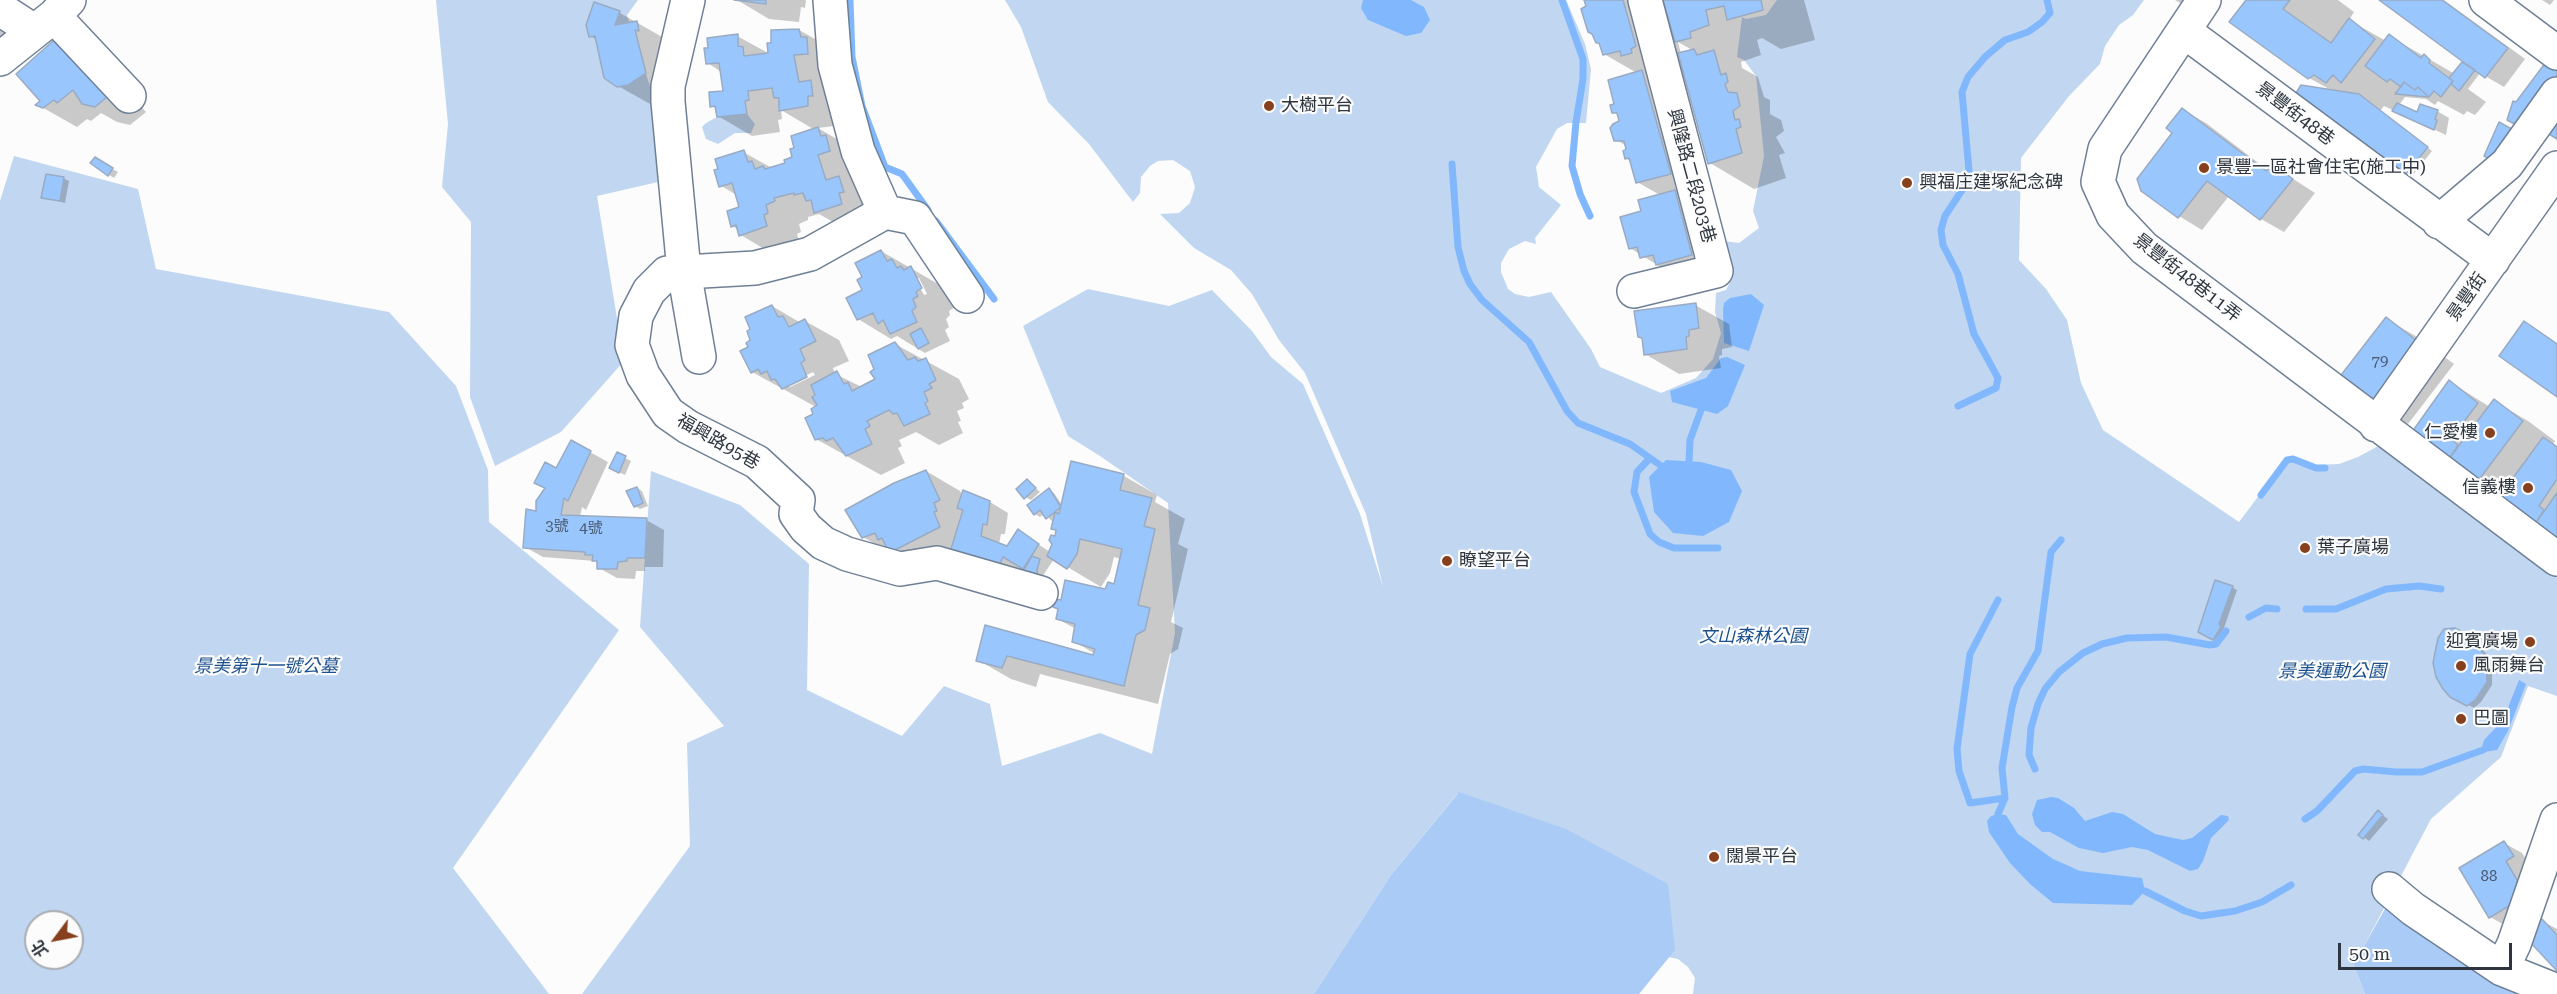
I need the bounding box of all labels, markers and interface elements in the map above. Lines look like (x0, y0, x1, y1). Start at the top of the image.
street label: 景豐街48巷 (2252, 78, 2338, 150)
place label: 大樹平台 (1281, 95, 1353, 117)
marker: 大樹平台 (1262, 99, 1276, 113)
street label: 興隆路二段203巷 (1663, 106, 1719, 246)
place label: 景豐一區社會住宅(施工中) (2216, 157, 2426, 179)
marker: 景豐一區社會住宅(施工中) (2197, 161, 2211, 175)
place label: 興福庄建塚紀念碑 (1919, 172, 2063, 194)
marker: 興福庄建塚紀念碑 (1900, 176, 1914, 190)
street label: 景豐街48巷11弄 (2129, 229, 2245, 327)
street label: 景豐街 (2443, 269, 2491, 325)
house number: 79 (2372, 353, 2388, 371)
street label: 福興路95巷 (673, 410, 763, 474)
place label: 仁愛樓 (2424, 422, 2478, 444)
marker: 仁愛樓 (2483, 426, 2497, 440)
place label: 信義樓 (2462, 477, 2516, 499)
marker: 信義樓 (2521, 481, 2535, 495)
house number: 3號 (545, 518, 569, 536)
house number: 4號 (579, 520, 603, 538)
place label: 葉子廣場 (2317, 537, 2389, 559)
marker: 葉子廣場 (2298, 541, 2312, 555)
place label: 瞭望平台 (1459, 550, 1531, 572)
marker: 瞭望平台 (1440, 554, 1454, 568)
park label: 文山森林公園 (1699, 626, 1807, 648)
place label: 迎賓廣場 (2446, 631, 2518, 653)
marker: 迎賓廣場 (2523, 635, 2537, 649)
place label: 風雨舞台 (2473, 655, 2545, 677)
park label: 景美第十一號公墓 (194, 656, 338, 678)
marker: 風雨舞台 (2454, 659, 2468, 673)
park label: 景美運動公園 (2278, 661, 2386, 683)
place label: 巴圖 (2473, 708, 2509, 730)
marker: 巴圖 (2454, 712, 2468, 726)
place label: 闊景平台 (1726, 846, 1798, 868)
marker: 闊景平台 (1707, 850, 1721, 864)
house number: 88 (2481, 868, 2497, 886)
north arrow (24, 910, 84, 970)
scale bar (2341, 931, 2515, 969)
text: 北 (28, 937, 52, 961)
text: 50 m (2349, 943, 2390, 964)

